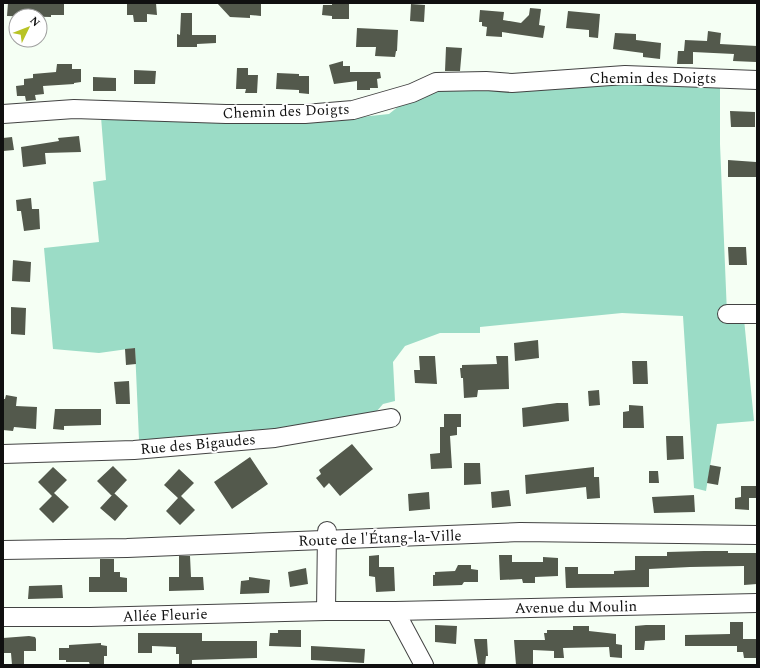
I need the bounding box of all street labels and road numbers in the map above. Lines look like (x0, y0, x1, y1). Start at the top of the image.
street label: Chemin des Doigts (589, 67, 717, 90)
street label: Chemin des Doigts (222, 98, 350, 125)
street label: Rue des Bigaudes (139, 428, 257, 461)
street label: Route de l'Étang-la-Ville (298, 524, 462, 553)
street label: Avenue du Moulin (515, 595, 638, 620)
street label: Allée Fleurie (122, 603, 208, 628)

